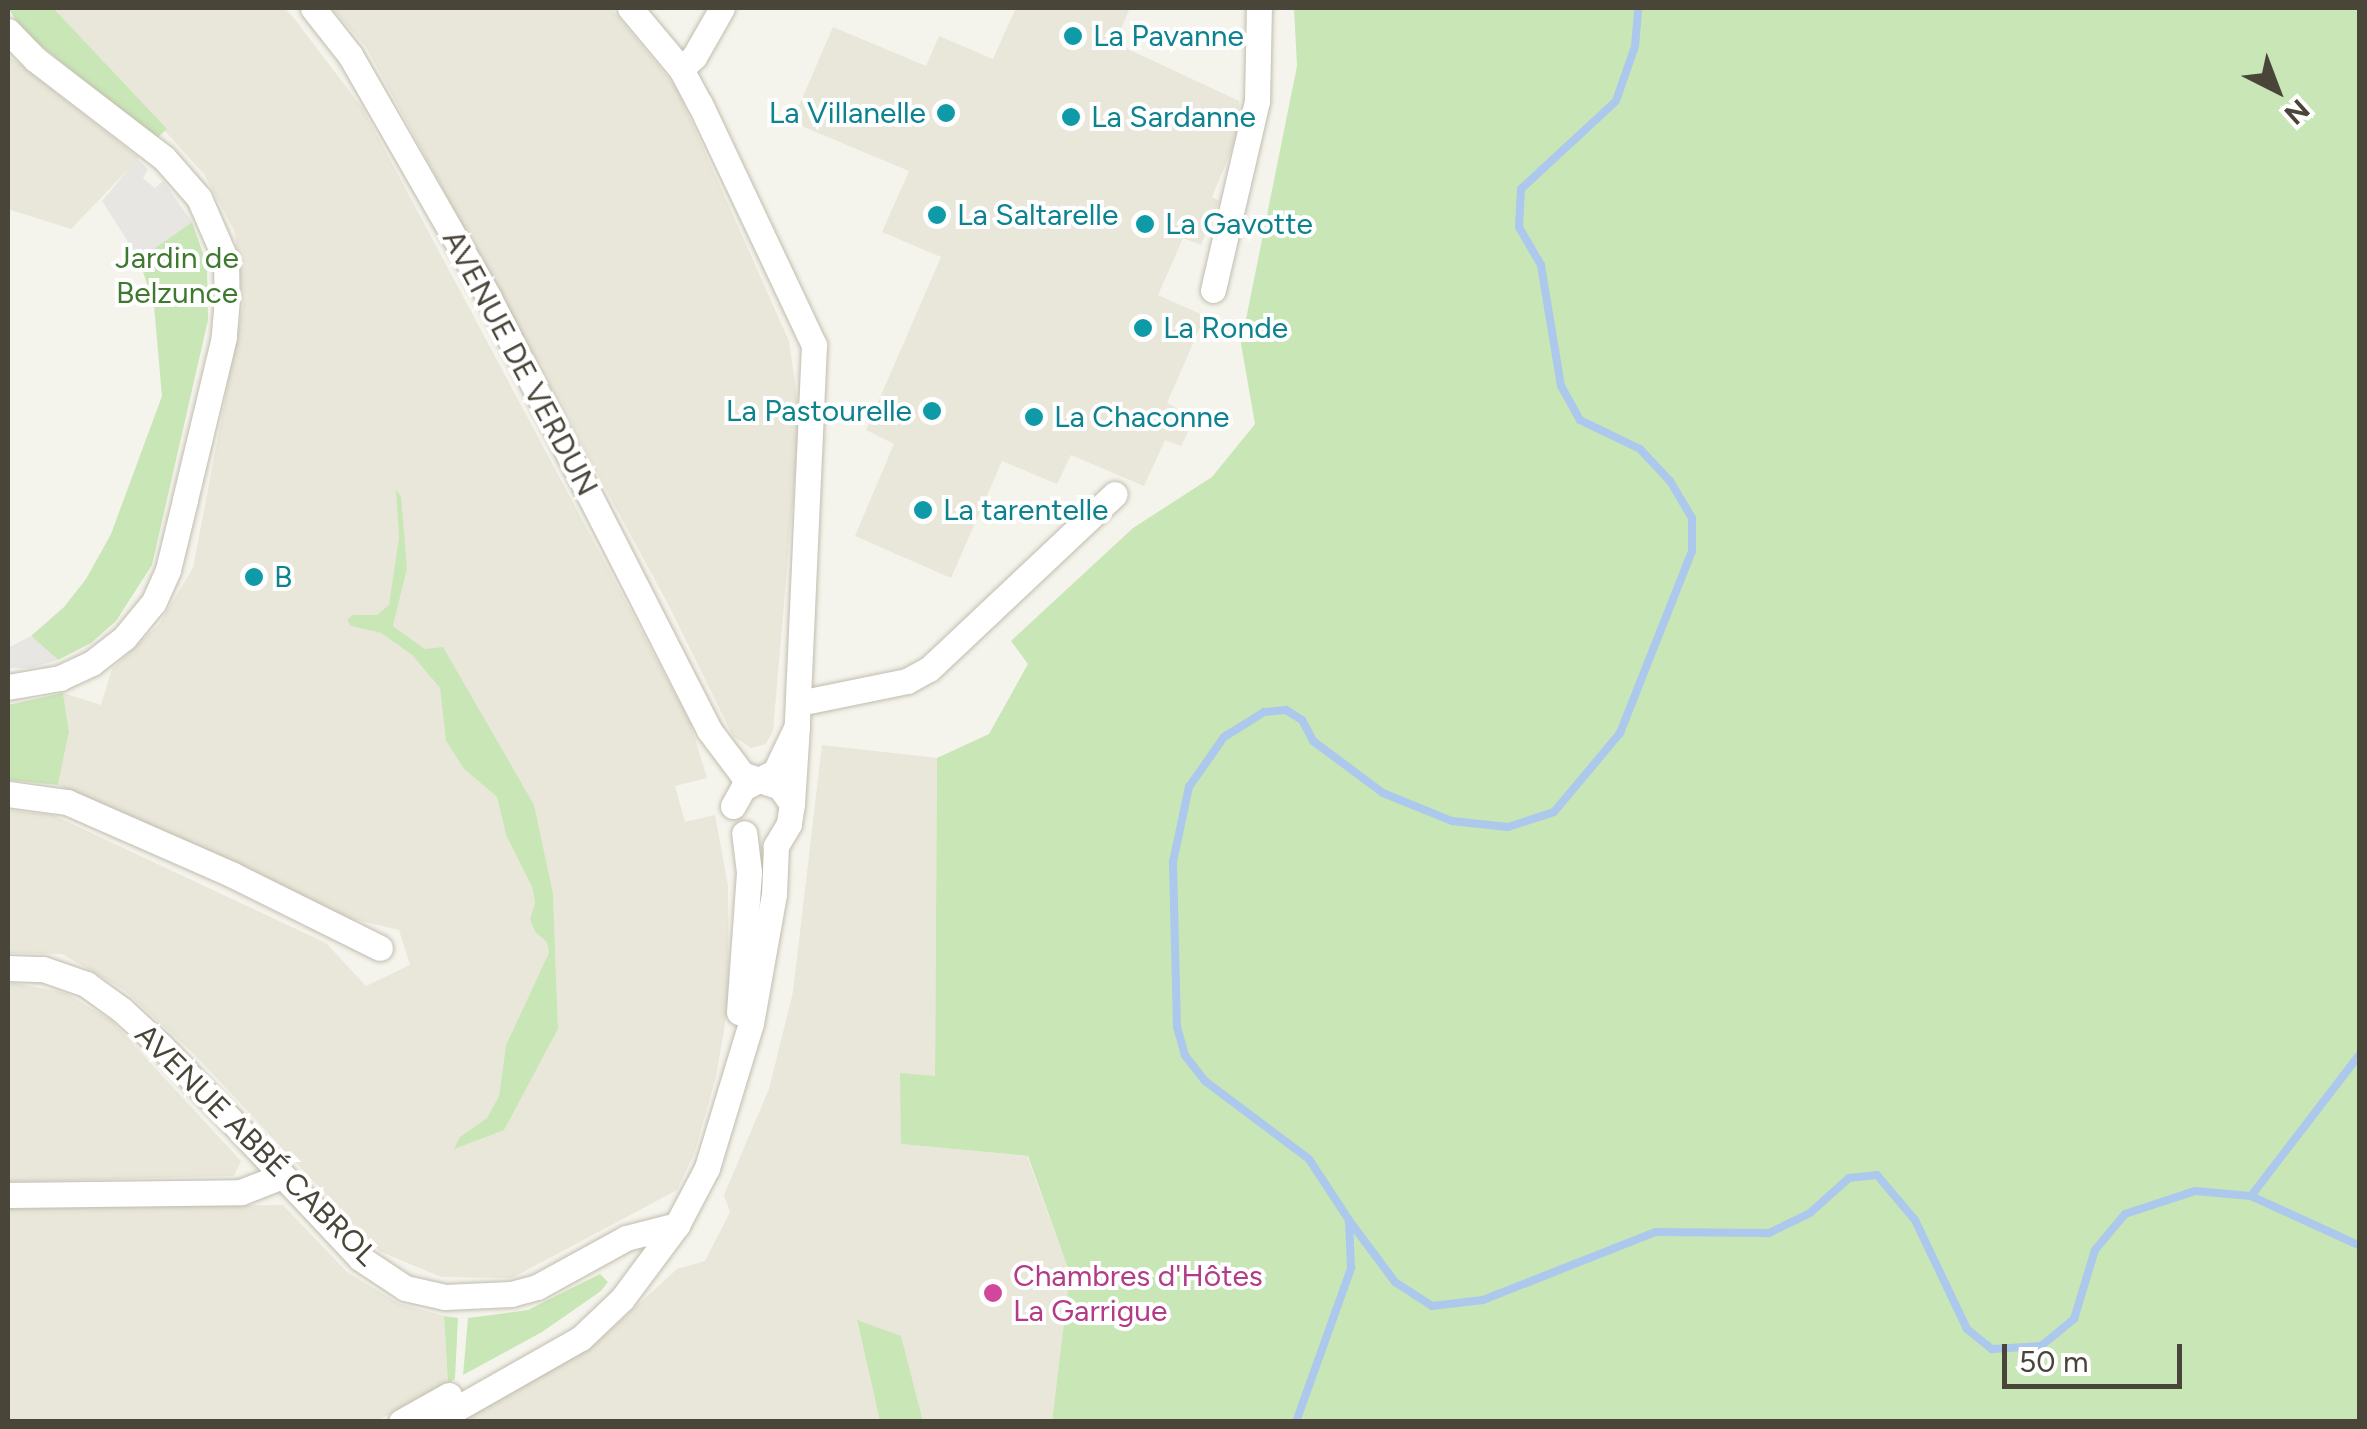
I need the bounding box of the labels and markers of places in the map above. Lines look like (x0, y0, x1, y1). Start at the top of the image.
place label: La Pavanne (1093, 18, 1244, 54)
marker: La Pavanne (1062, 25, 1084, 47)
place label: La Villanelle (769, 95, 926, 131)
place label: La Sardanne (1091, 99, 1256, 135)
marker: La Villanelle (935, 102, 957, 124)
marker: La Sardanne (1060, 106, 1082, 128)
place label: La Saltarelle (957, 197, 1118, 233)
marker: La Saltarelle (926, 204, 948, 226)
place label: La Gavotte (1165, 206, 1313, 242)
marker: La Gavotte (1134, 213, 1156, 235)
place label: La Ronde (1163, 310, 1288, 346)
marker: La Ronde (1132, 317, 1154, 339)
place label: La Pastourelle (726, 393, 912, 429)
place label: La Chaconne (1054, 399, 1229, 435)
marker: La Pastourelle (921, 400, 943, 422)
marker: La Chaconne (1023, 406, 1045, 428)
place label: La tarentelle (943, 492, 1108, 528)
marker: La tarentelle (912, 499, 934, 521)
place label: B (274, 559, 292, 595)
marker: B (243, 566, 265, 588)
place label: Chambres d'Hôtes La Garrigue (1013, 1258, 1263, 1328)
marker: Chambres d'Hôtes La Garrigue (982, 1282, 1004, 1304)

